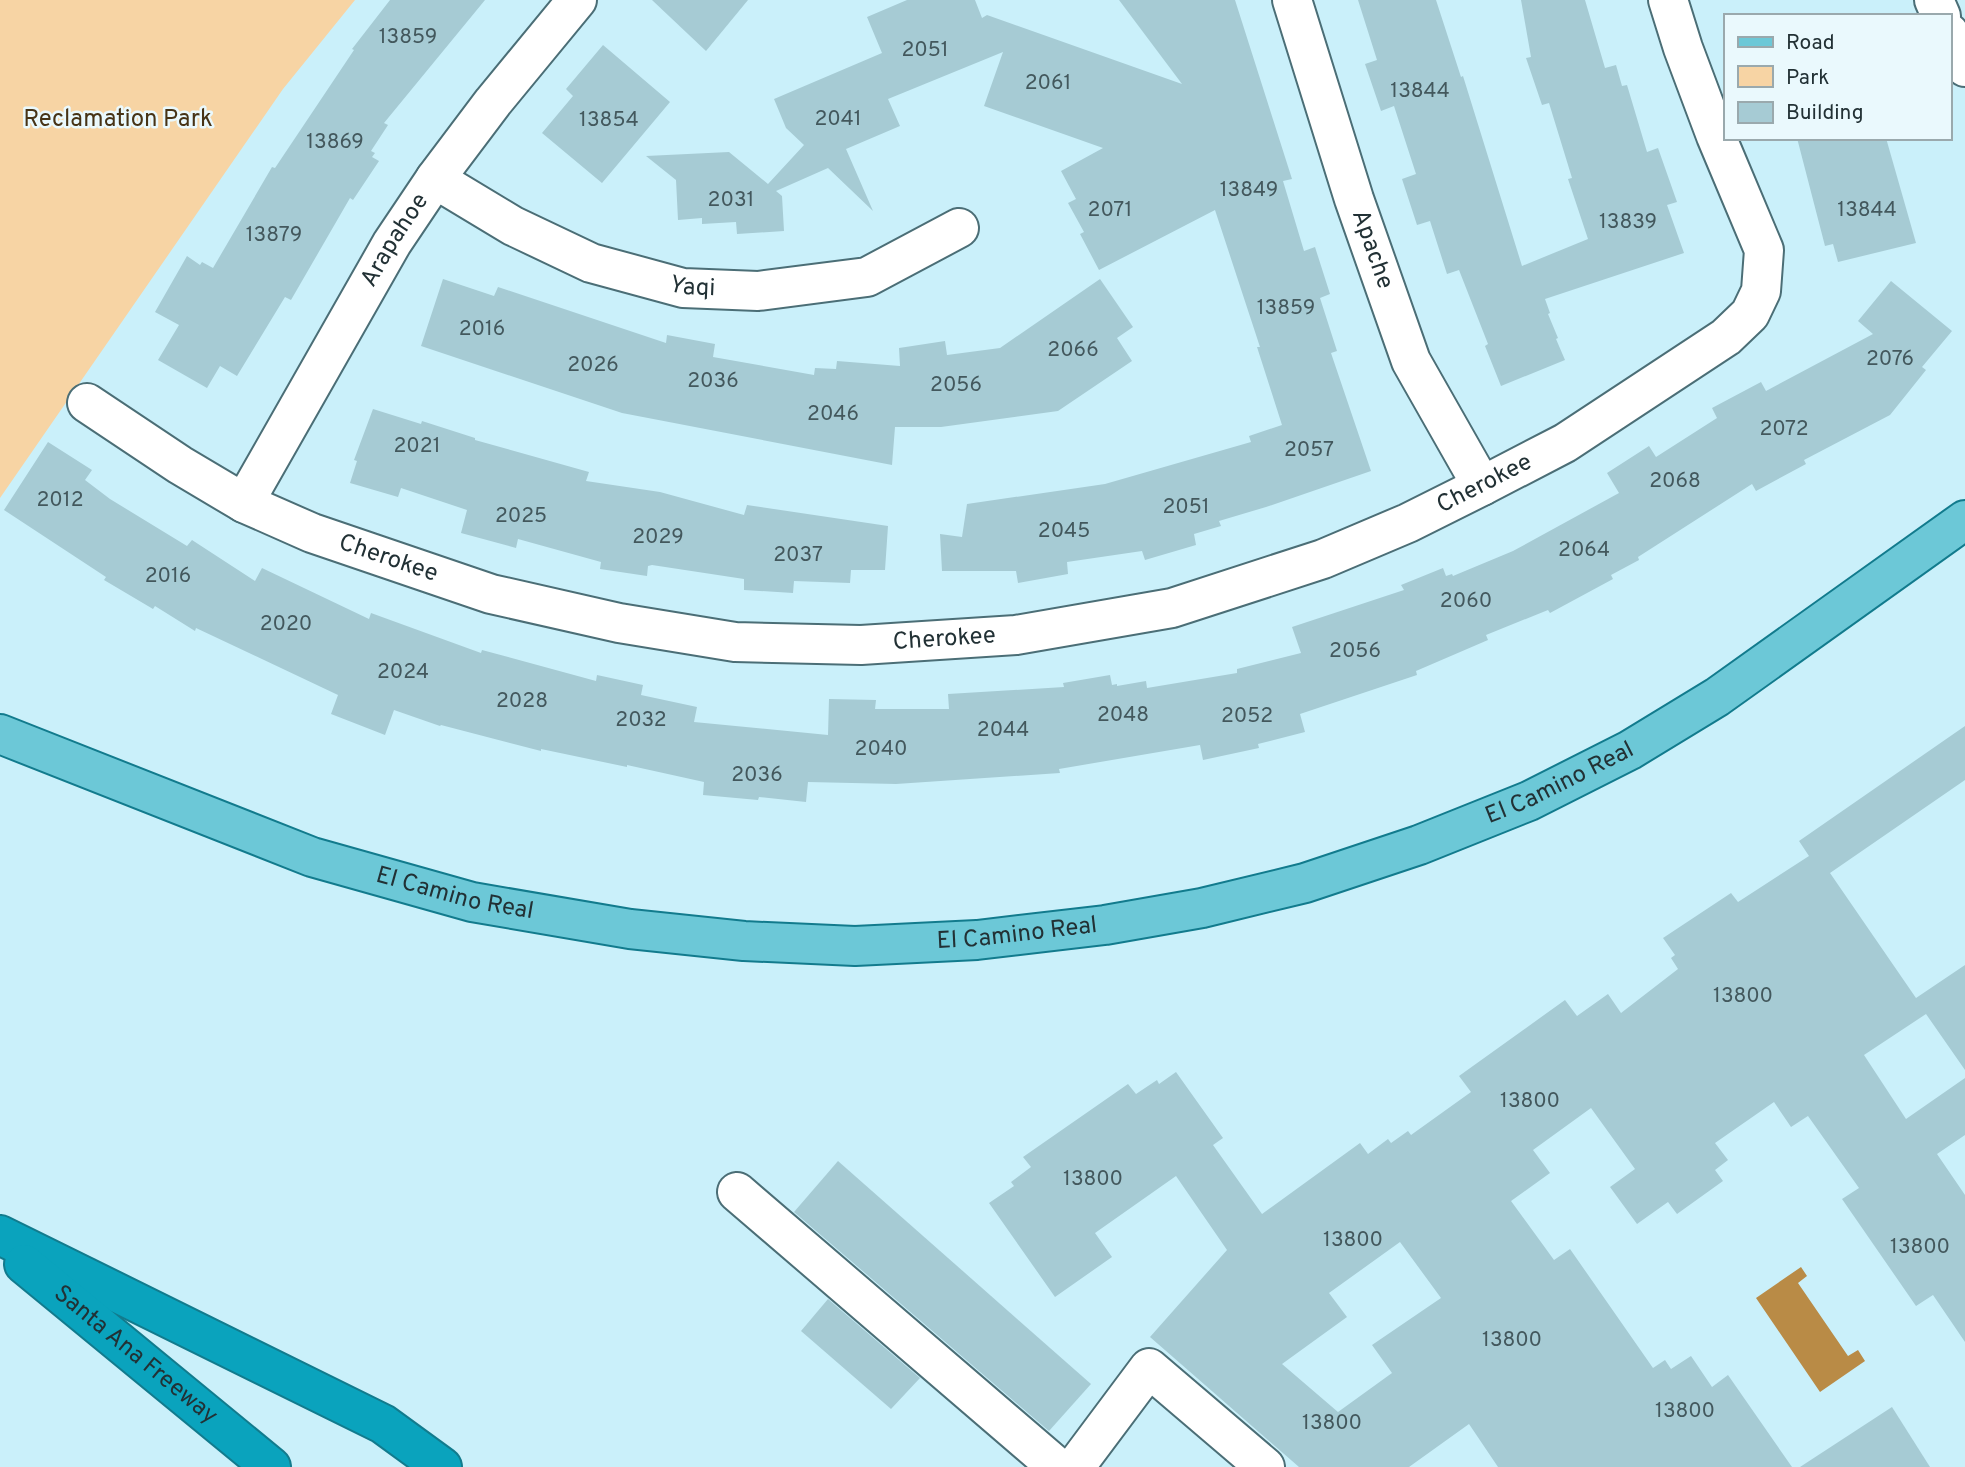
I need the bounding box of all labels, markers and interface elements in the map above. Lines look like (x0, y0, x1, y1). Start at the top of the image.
legend (1724, 14, 1951, 140)
house number: 13859 (379, 24, 437, 51)
text: Road (1786, 30, 1835, 57)
house number: 2051 (901, 37, 949, 64)
text: Park (1786, 65, 1829, 92)
house number: 2061 (1025, 70, 1071, 97)
house number: 13844 (1390, 78, 1450, 105)
text: Building (1786, 100, 1864, 127)
park label: Reclamation Park (23, 105, 213, 135)
house number: 2041 (814, 106, 862, 133)
house number: 13854 (579, 107, 639, 134)
house number: 13869 (306, 129, 364, 156)
house number: 13849 (1220, 177, 1278, 204)
house number: 2031 (708, 187, 754, 214)
street label: Arapahoe (355, 188, 436, 293)
house number: 2071 (1088, 197, 1132, 224)
house number: 13844 (1837, 197, 1897, 224)
street label: Apache (1344, 206, 1400, 293)
house number: 13839 (1599, 209, 1657, 236)
house number: 13879 (246, 222, 302, 249)
street label: Yaqi (666, 270, 716, 304)
house number: 13859 (1257, 295, 1315, 322)
house number: 2016 (459, 316, 505, 343)
house number: 2066 (1047, 337, 1099, 364)
house number: 2076 (1866, 346, 1914, 373)
house number: 2026 (567, 352, 619, 379)
house number: 2036 (687, 368, 739, 395)
house number: 2056 (930, 372, 982, 399)
house number: 2046 (807, 401, 859, 428)
house number: 2072 (1759, 416, 1809, 443)
house number: 2021 (393, 433, 441, 460)
house number: 2057 (1284, 437, 1334, 464)
street label: Cherokee (1432, 448, 1537, 521)
house number: 2068 (1649, 468, 1701, 495)
house number: 2012 (36, 487, 84, 514)
house number: 2051 (1162, 494, 1210, 521)
house number: 2025 (495, 503, 547, 530)
house number: 2045 (1038, 518, 1090, 545)
house number: 2029 (632, 524, 684, 551)
street label: Cherokee (335, 528, 442, 590)
house number: 2064 (1558, 537, 1610, 564)
house number: 2037 (773, 542, 823, 569)
house number: 2016 (145, 563, 191, 590)
house number: 2060 (1440, 588, 1492, 615)
house number: 2020 (260, 611, 312, 638)
street label: Cherokee (892, 621, 997, 658)
house number: 2056 (1329, 638, 1381, 665)
house number: 2024 (377, 659, 429, 686)
house number: 2028 (496, 688, 548, 715)
house number: 2048 (1097, 702, 1149, 729)
house number: 2052 (1221, 703, 1273, 730)
house number: 2032 (615, 707, 667, 734)
house number: 2044 (977, 717, 1029, 744)
street label: El Camino Real (1481, 735, 1639, 832)
house number: 2040 (855, 736, 907, 763)
house number: 2036 (731, 762, 783, 789)
street label: El Camino Real (372, 861, 536, 927)
street label: El Camino Real (936, 911, 1099, 957)
house number: 13800 (1713, 983, 1773, 1010)
house number: 13800 (1500, 1088, 1560, 1115)
house number: 13800 (1063, 1166, 1123, 1193)
house number: 13800 (1323, 1227, 1383, 1254)
house number: 13800 (1890, 1234, 1950, 1261)
street label: Santa Ana Freeway (47, 1279, 223, 1432)
house number: 13800 (1482, 1327, 1542, 1354)
house number: 13800 (1655, 1398, 1715, 1425)
house number: 13800 (1302, 1410, 1362, 1437)

